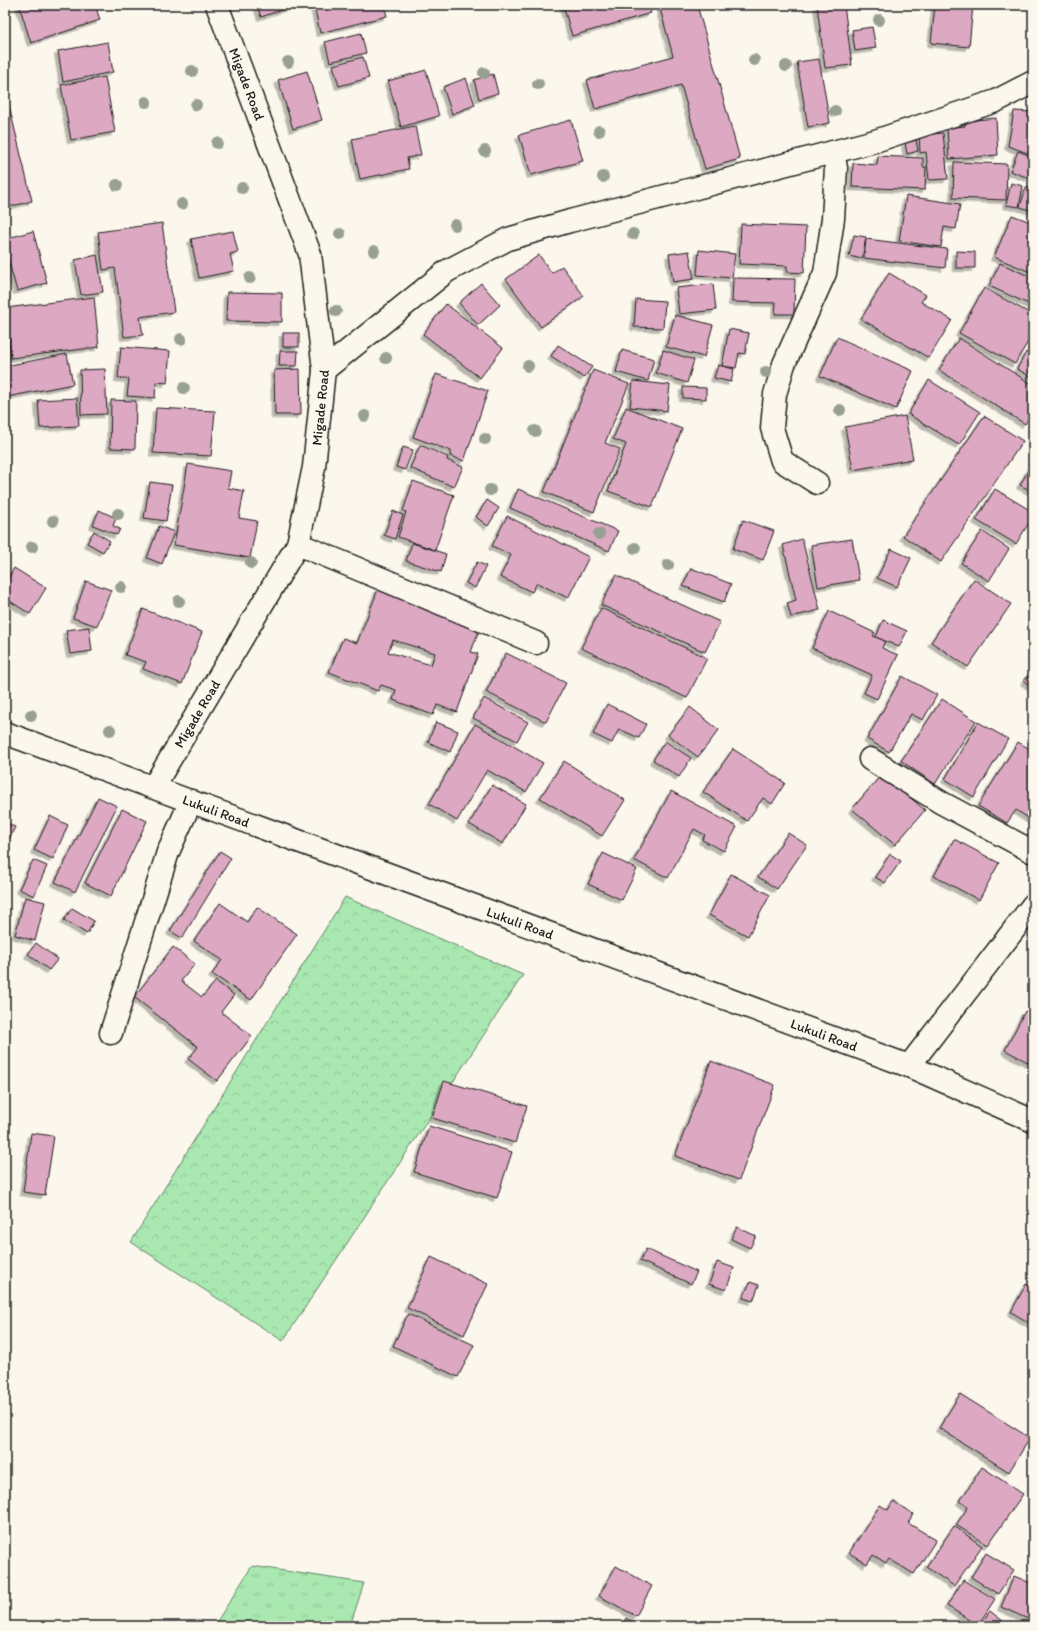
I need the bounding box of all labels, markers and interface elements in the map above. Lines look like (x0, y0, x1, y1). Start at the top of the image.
street label: Migade Road (225, 46, 268, 123)
street label: Migade Road (308, 368, 333, 446)
street label: Migade Road (171, 677, 224, 751)
street label: Lukuli Road (180, 791, 252, 832)
street label: Lukuli Road (484, 903, 556, 944)
street label: Lukuli Road (788, 1015, 860, 1055)

